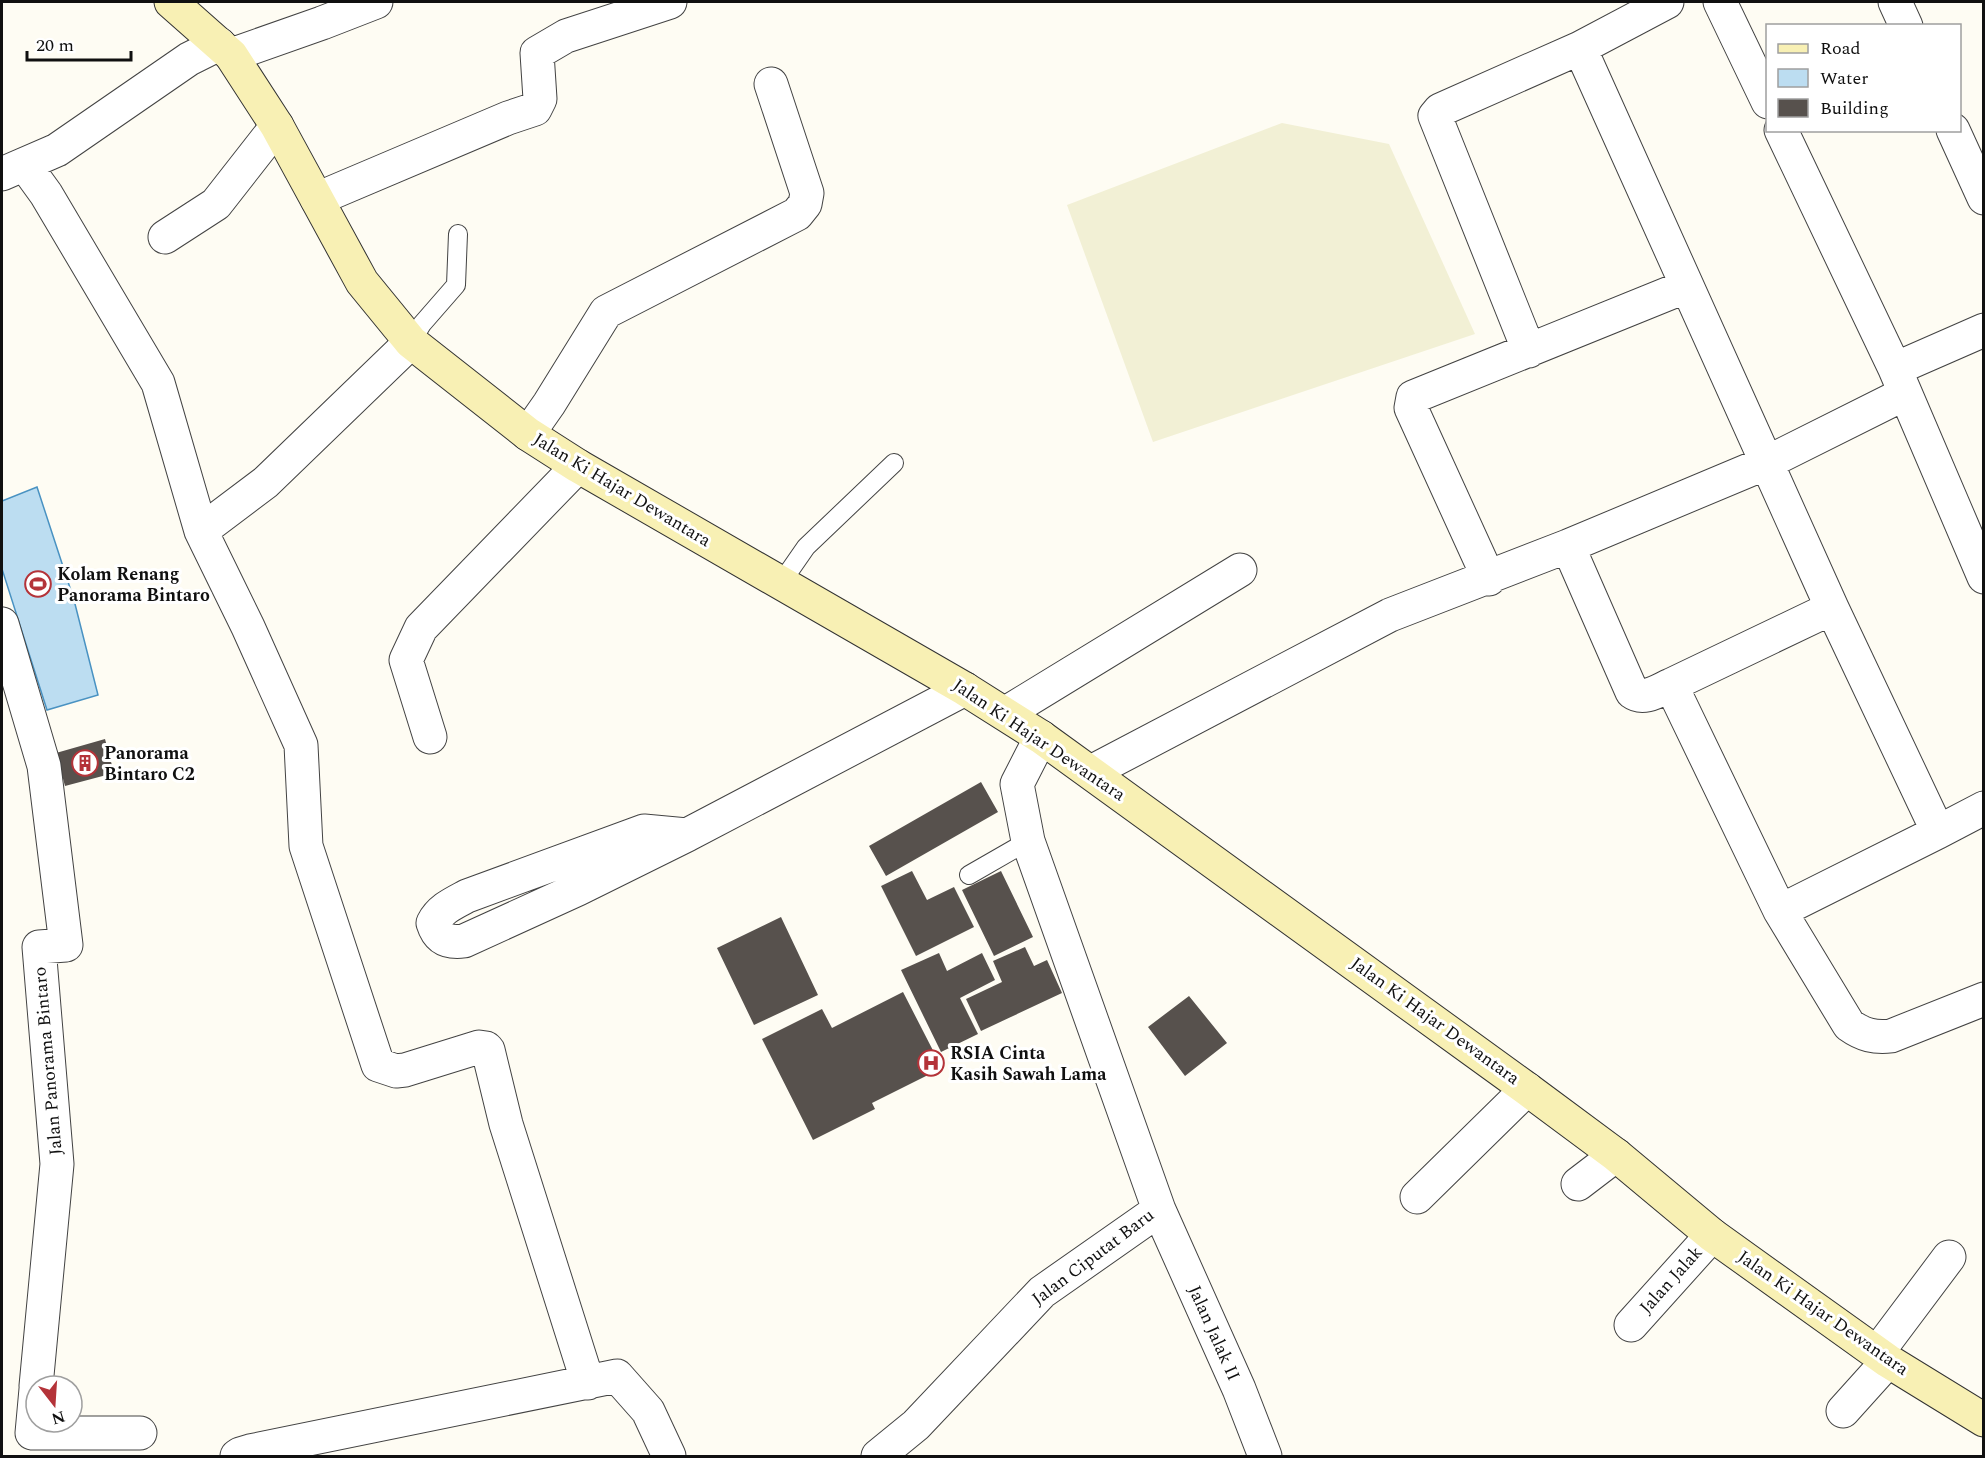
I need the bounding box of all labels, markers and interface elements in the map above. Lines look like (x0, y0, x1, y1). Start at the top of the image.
scale bar (27, 24, 130, 62)
legend (1766, 24, 1961, 132)
text: 20 m (36, 32, 74, 59)
text: Road (1820, 35, 1861, 62)
text: Water (1820, 65, 1868, 92)
text: Building (1820, 95, 1889, 122)
street label: Jalan Ki Hajar Dewantara (528, 426, 716, 554)
place label: Kolam Renang Panorama Bintaro (57, 561, 210, 609)
sports icon: Kolam Renang Panorama Bintaro (23, 569, 53, 599)
street label: Jalan Ki Hajar Dewantara (947, 672, 1131, 808)
place label: Panorama Bintaro C2 (104, 740, 195, 788)
building icon: Panorama Bintaro C2 (70, 748, 100, 778)
street label: Jalan Ki Hajar Dewantara (1345, 950, 1525, 1092)
street label: Jalan Panorama Bintaro (26, 966, 70, 1156)
place label: RSIA Cinta Kasih Sawah Lama (950, 1040, 1107, 1088)
hospital icon: RSIA Cinta Kasih Sawah Lama (916, 1048, 946, 1078)
street label: Jalan Ciputat Baru (1026, 1202, 1160, 1312)
street label: Jalan Jalak (1633, 1240, 1709, 1320)
street label: Jalan Ki Hajar Dewantara (1732, 1244, 1914, 1383)
street label: Jalan Jalak II (1181, 1281, 1247, 1385)
north arrow (24, 1374, 84, 1434)
text: N (48, 1404, 68, 1431)

